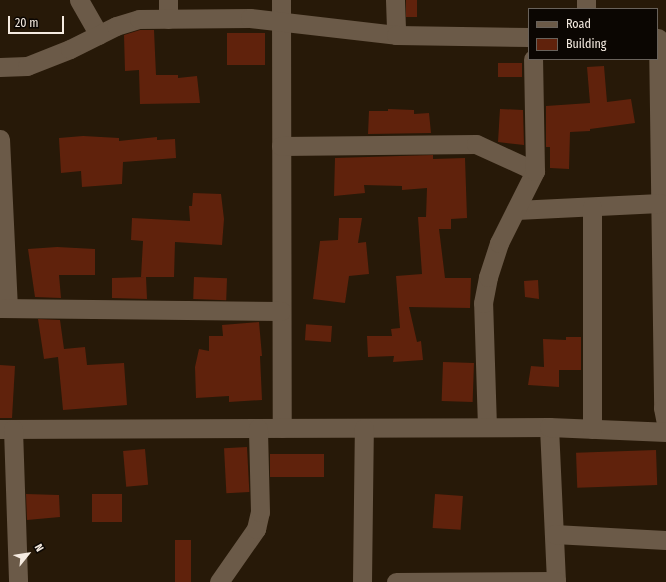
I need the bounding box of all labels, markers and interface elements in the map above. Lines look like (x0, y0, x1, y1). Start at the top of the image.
scale bar (10, 8, 66, 34)
legend (528, 8, 658, 60)
text: 20 m (15, 16, 39, 30)
text: Road (566, 17, 591, 31)
text: Building (566, 37, 606, 51)
north arrow (8, 534, 48, 574)
text: N (32, 542, 46, 554)

